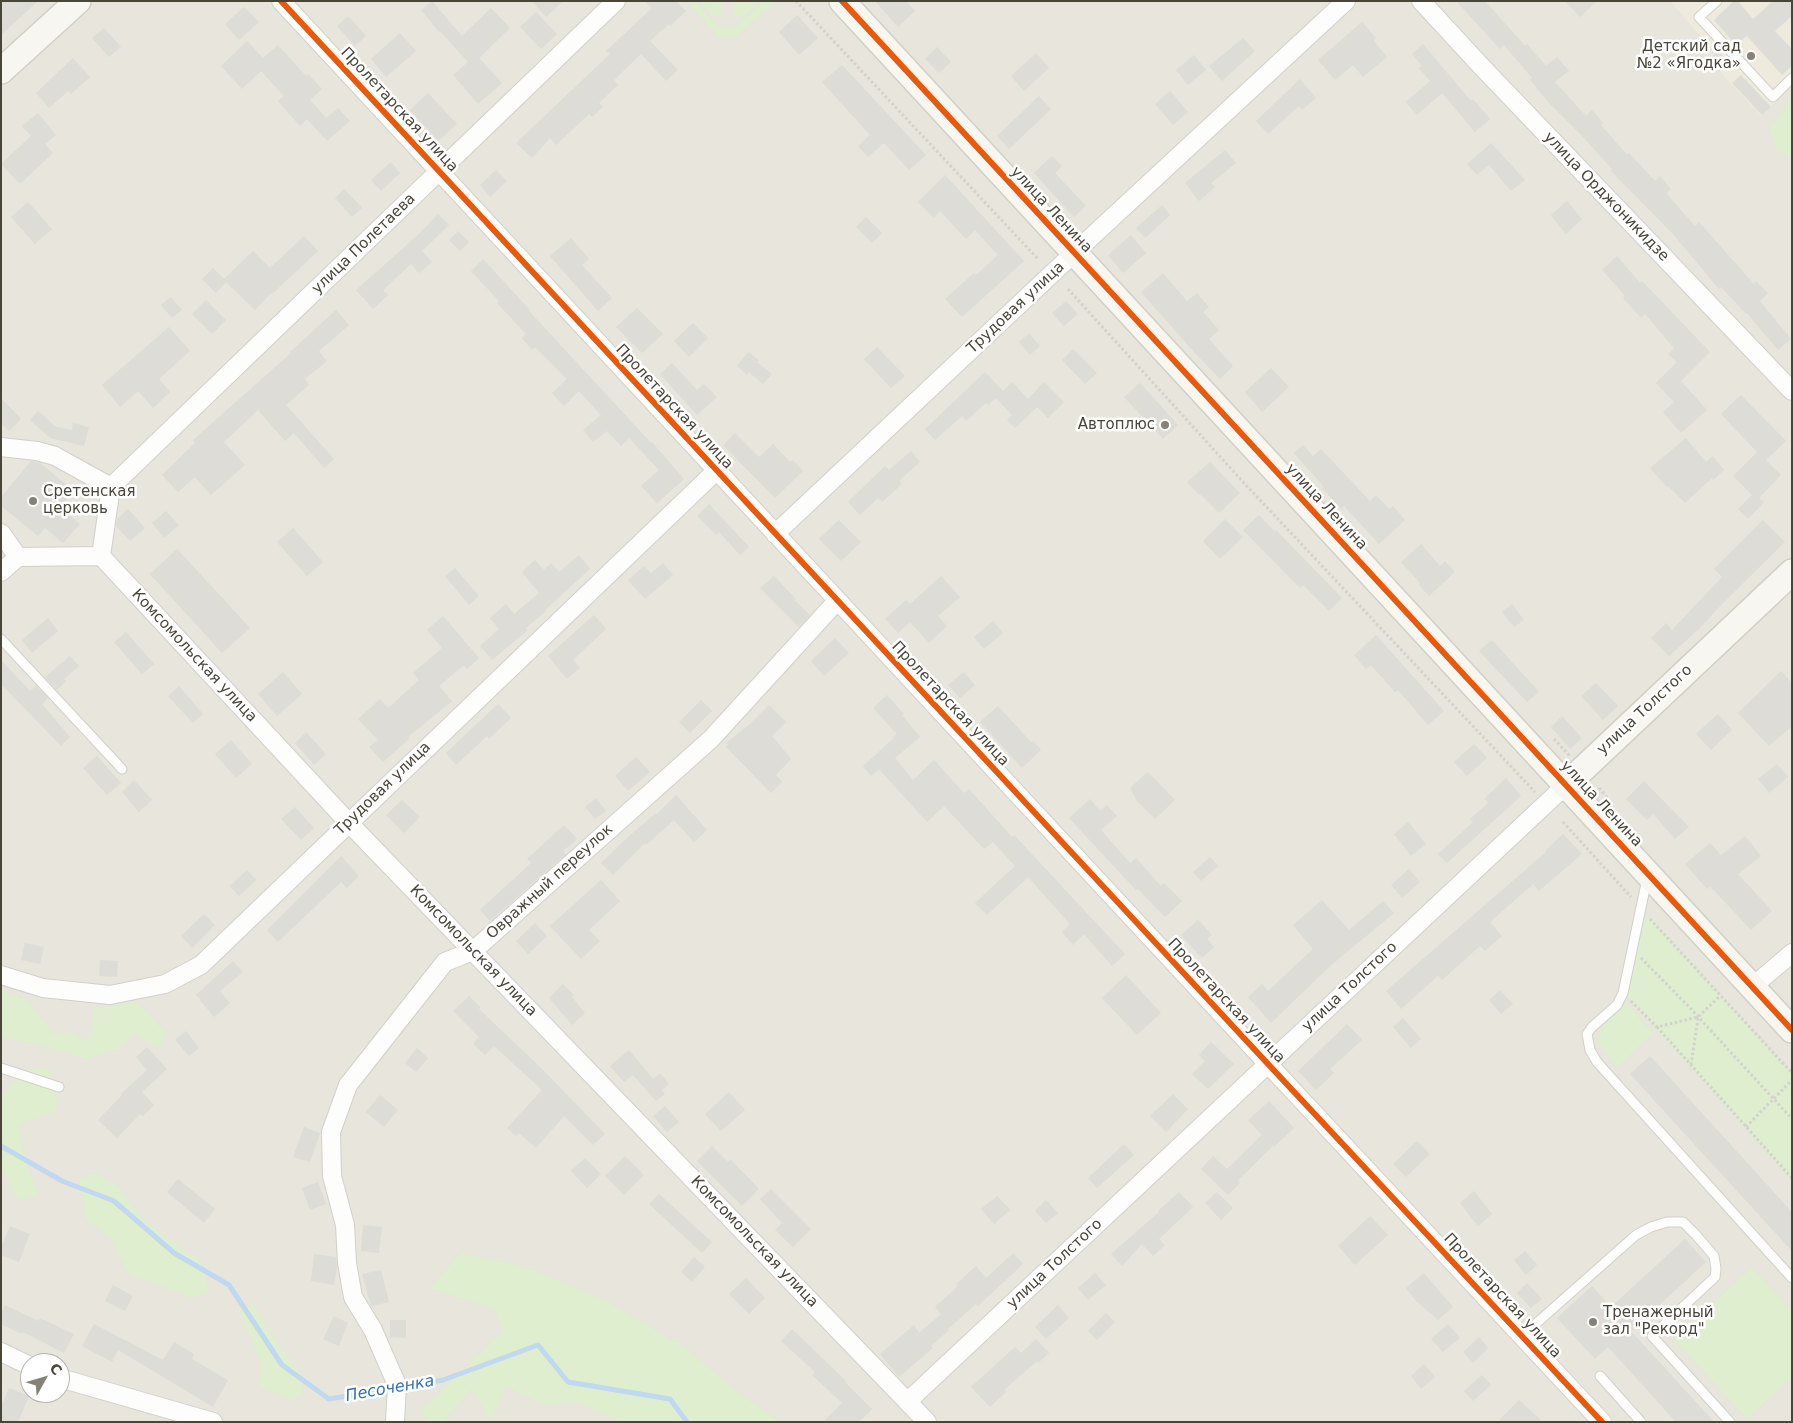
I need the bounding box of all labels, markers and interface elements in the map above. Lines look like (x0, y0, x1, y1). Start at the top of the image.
place label: Детский сад №2 «Ягодка» (1637, 38, 1741, 73)
street label: Пролетарская улица (336, 44, 462, 176)
marker: Детский сад №2 «Ягодка» (1745, 50, 1757, 62)
street label: улица Орджоникидзе (1540, 129, 1672, 265)
street label: улица Ленина (1006, 163, 1096, 257)
street label: улица Полетаева (309, 190, 419, 298)
street label: Трудовая улица (964, 258, 1068, 358)
street label: Пролетарская улица (611, 341, 737, 473)
place label: Автоплюс (1078, 416, 1155, 434)
marker: Автоплюс (1159, 419, 1171, 431)
street label: улица Ленина (1281, 460, 1371, 554)
place label: Сретенская церковь (43, 483, 136, 518)
marker: Сретенская церковь (27, 495, 39, 507)
street label: Комсомольская улица (128, 586, 260, 726)
street label: Пролетарская улица (887, 638, 1013, 770)
street label: улица Толстого (1594, 661, 1696, 759)
street label: Трудовая улица (331, 739, 435, 839)
street label: улица Ленина (1556, 757, 1646, 851)
street label: Овражный переулок (483, 821, 617, 943)
street label: Комсомольская улица (406, 882, 540, 1020)
street label: Пролетарская улица (1163, 935, 1289, 1067)
street label: улица Толстого (1299, 938, 1401, 1036)
street label: Комсомольская улица (687, 1173, 821, 1311)
street label: улица Толстого (1004, 1215, 1106, 1313)
street label: Пролетарская улица (1439, 1230, 1565, 1362)
place label: Тренажерный зал "Рекорд" (1603, 1304, 1714, 1339)
marker: Тренажерный зал "Рекорд" (1587, 1316, 1599, 1328)
north arrow (20, 1353, 70, 1403)
text: С (46, 1360, 65, 1378)
water label: Песоченка (344, 1372, 436, 1406)

